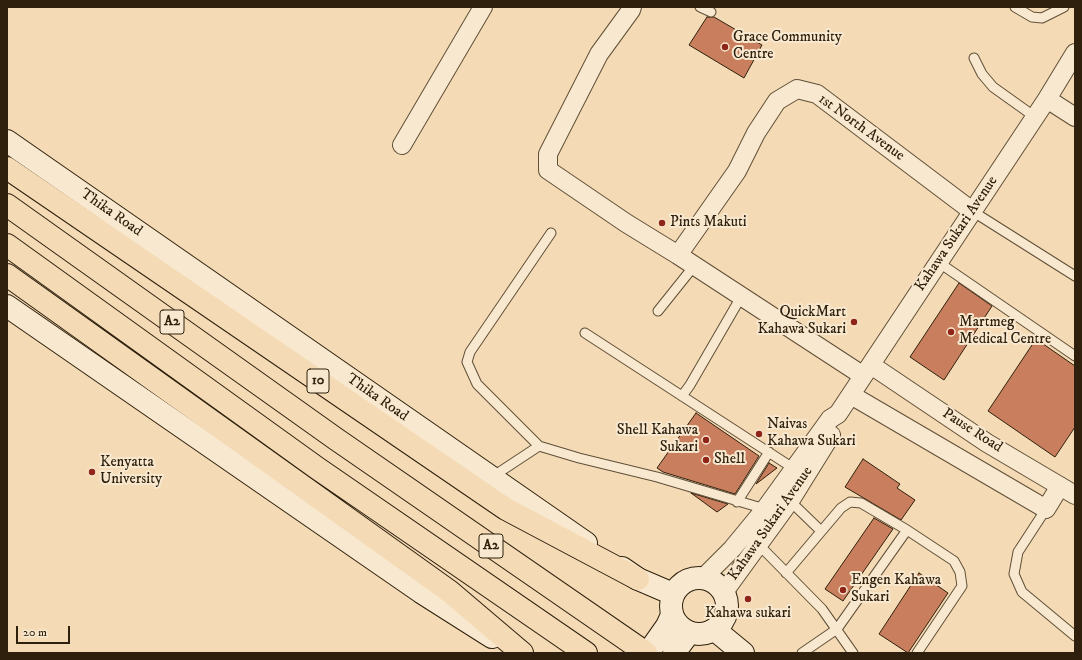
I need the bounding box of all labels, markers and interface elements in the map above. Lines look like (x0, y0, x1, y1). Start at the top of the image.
place label: Grace Community Centre (733, 29, 842, 64)
marker: Grace Community Centre (720, 42, 730, 52)
street label: 1st North Avenue (814, 91, 908, 165)
street label: Kahawa Sukari Avenue (912, 173, 1002, 295)
street label: Thika Road (77, 185, 145, 241)
place label: Pints Makuti (670, 214, 747, 232)
marker: Pints Makuti (657, 218, 667, 228)
place label: QuickMart Kahawa Sukari (757, 304, 846, 339)
road number: A2 (160, 310, 184, 334)
place label: Martmeg Medical Centre (959, 314, 1051, 349)
marker: QuickMart Kahawa Sukari (849, 317, 859, 327)
marker: Martmeg Medical Centre (946, 327, 956, 337)
road number: 10 (307, 369, 329, 393)
street label: Thika Road (343, 370, 411, 426)
street label: Pause Road (939, 405, 1005, 457)
place label: Naivas Kahawa Sukari (767, 416, 856, 451)
place label: Shell Kahawa Sukari (617, 422, 698, 457)
marker: Naivas Kahawa Sukari (754, 429, 764, 439)
marker: Shell Kahawa Sukari (701, 435, 711, 445)
place label: Shell (714, 451, 745, 469)
place label: Kenyatta University (100, 454, 162, 489)
marker: Shell (701, 455, 711, 465)
street label: Kahawa Sukari Avenue (725, 464, 817, 584)
marker: Kenyatta University (87, 467, 97, 477)
road number: A2 (479, 534, 503, 558)
place label: Engen Kahawa Sukari (851, 572, 941, 607)
marker: Engen Kahawa Sukari (838, 585, 848, 595)
marker: Kahawa sukari (743, 594, 753, 604)
place label: Kahawa sukari (705, 605, 791, 623)
scale bar (18, 618, 72, 644)
text: 20 m (23, 625, 47, 640)

